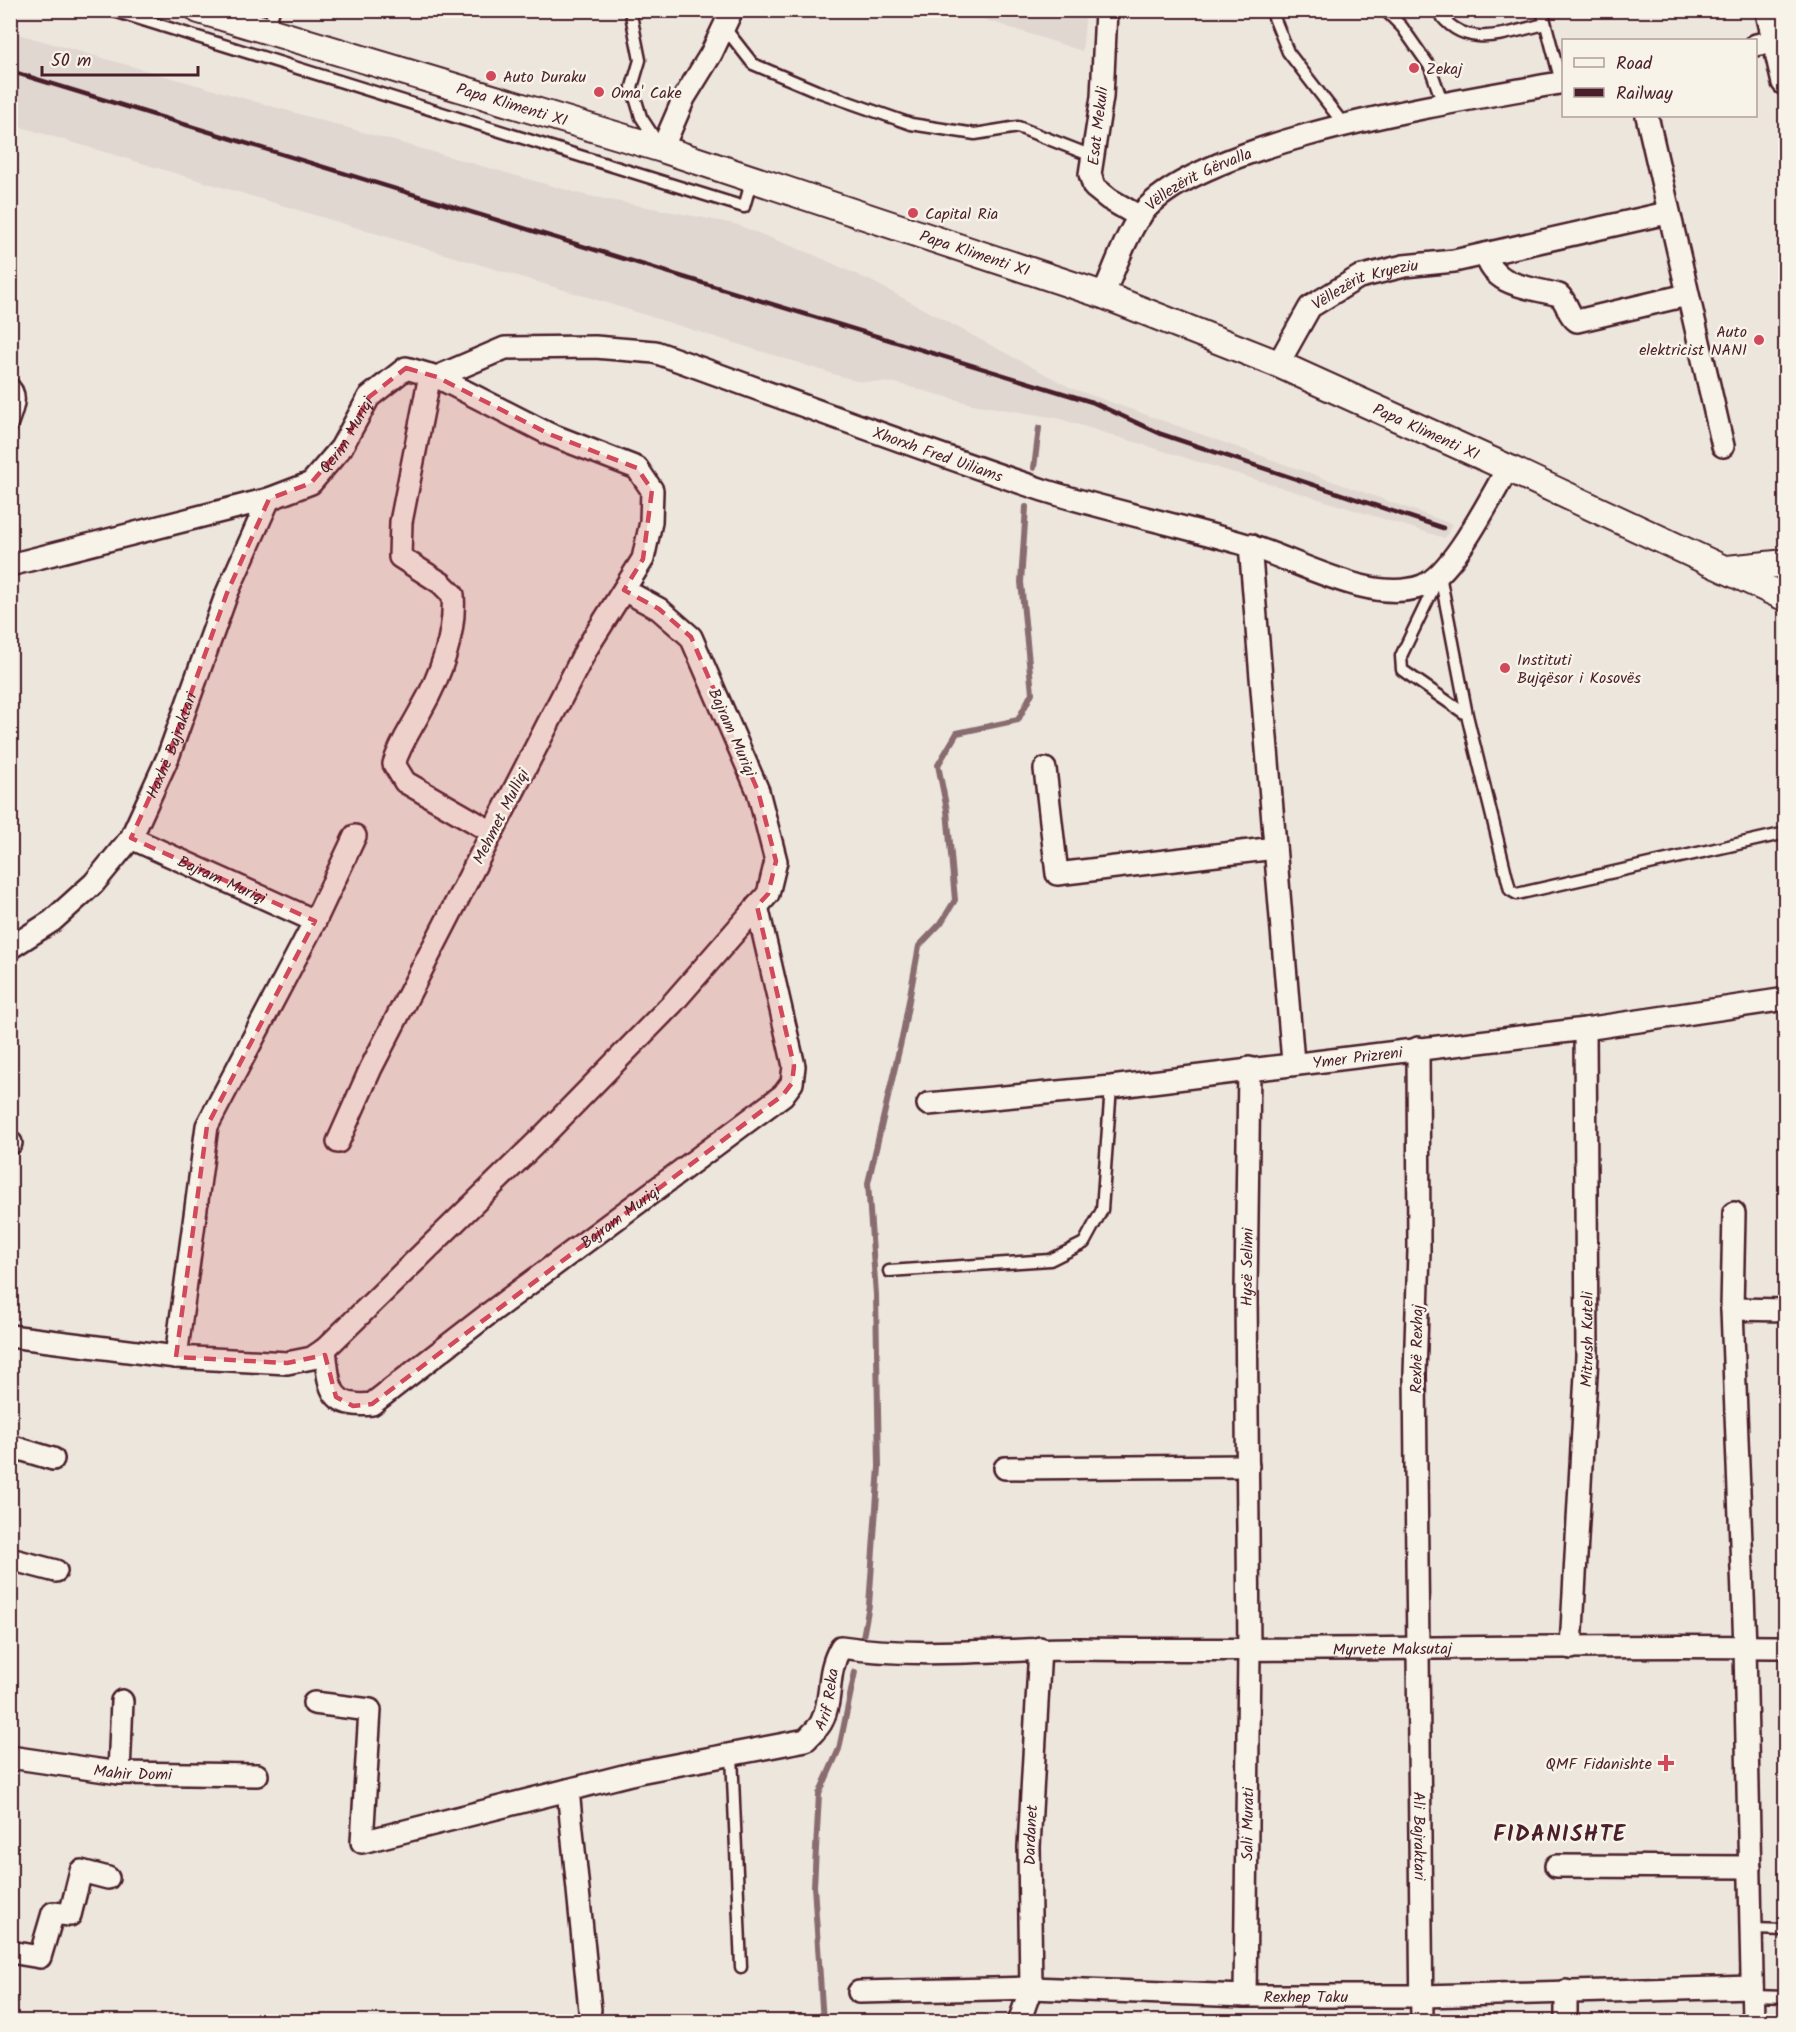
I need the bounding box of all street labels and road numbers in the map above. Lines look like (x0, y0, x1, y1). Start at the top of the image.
street label: Papa Klimenti XI (453, 77, 570, 134)
street label: Esat Mekuli (1081, 84, 1116, 167)
street label: Vëllezërit Gërvalla (1140, 142, 1256, 217)
street label: Papa Klimenti XI (916, 224, 1033, 284)
street label: Vëllezërit Kryeziu (1307, 254, 1420, 317)
street label: Qerim Muriqi (313, 392, 381, 480)
street label: Papa Klimenti XI (1368, 397, 1483, 468)
street label: Xhorxh Fred Uiliams (869, 421, 1006, 490)
street label: Bajram Muriqi (701, 684, 763, 782)
street label: Haxhë Bajraktari (140, 688, 205, 803)
street label: Mehmet Mulliqi (467, 763, 537, 869)
street label: Bajram Muriqi (173, 850, 271, 912)
street label: Ymer Prizreni (1311, 1040, 1405, 1076)
street label: Bajram Muriqi (576, 1178, 667, 1256)
street label: Hysë Selimi (1235, 1226, 1261, 1306)
street label: Mitrush Kuteli (1574, 1290, 1601, 1388)
street label: Rexhë Rexhaj (1404, 1303, 1431, 1394)
street label: Myrvete Maksutaj (1333, 1637, 1453, 1663)
street label: Arif Reka (808, 1666, 846, 1736)
street label: Mahir Domi (92, 1758, 173, 1788)
street label: Sali Murati (1236, 1786, 1261, 1861)
street label: Ali Bajraktari (1406, 1791, 1431, 1882)
street label: Dardanet (1018, 1803, 1045, 1866)
street label: Rexhep Taku (1264, 1985, 1348, 2010)

